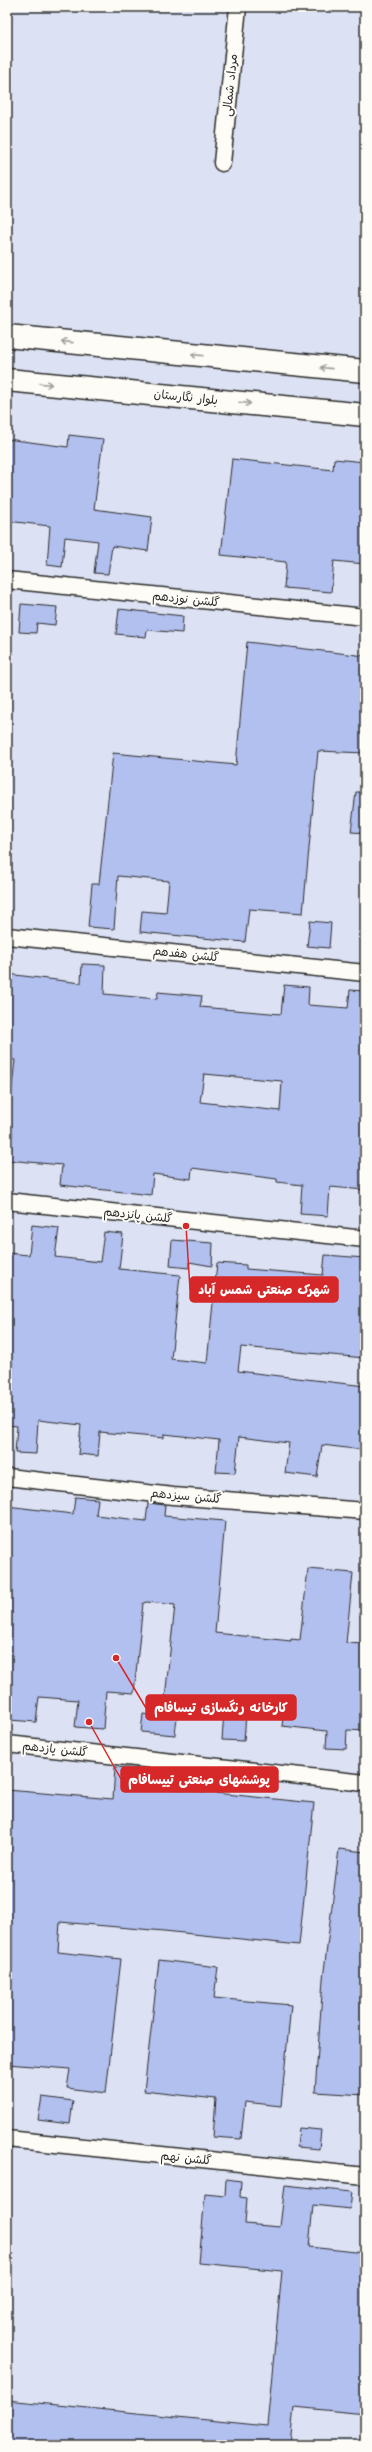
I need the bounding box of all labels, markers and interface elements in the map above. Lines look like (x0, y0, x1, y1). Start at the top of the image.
street label: مرداد شمالی (218, 53, 243, 117)
one-way arrow (61, 339, 74, 346)
one-way arrow (191, 351, 204, 359)
one-way arrow (320, 364, 333, 371)
one-way arrow (39, 380, 52, 387)
street label: بلوار نگارستان (153, 385, 219, 410)
one-way arrow (238, 400, 251, 407)
street label: گلشن نوزدهم (151, 587, 221, 612)
street label: گلشن هفدهم (152, 942, 220, 967)
street label: گلشن پانزدهم (103, 1202, 173, 1229)
callout: شهرک صنعتی شمس آباد (190, 1277, 338, 1302)
text: شهرک صنعتی شمس آباد (198, 1280, 330, 1301)
street label: گلشن سیزدهم (150, 1484, 222, 1509)
callout: کارخانه رنگسازی تیسافام (146, 1695, 296, 1720)
text: کارخانه رنگسازی تیسافام (154, 1698, 288, 1719)
street label: گلشن یازدهم (21, 1737, 89, 1762)
callout: پوششهای صنعتی تییسافام (121, 1767, 278, 1792)
text: پوششهای صنعتی تییسافام (128, 1770, 270, 1791)
street label: گلشن نهم (159, 2146, 212, 2171)

